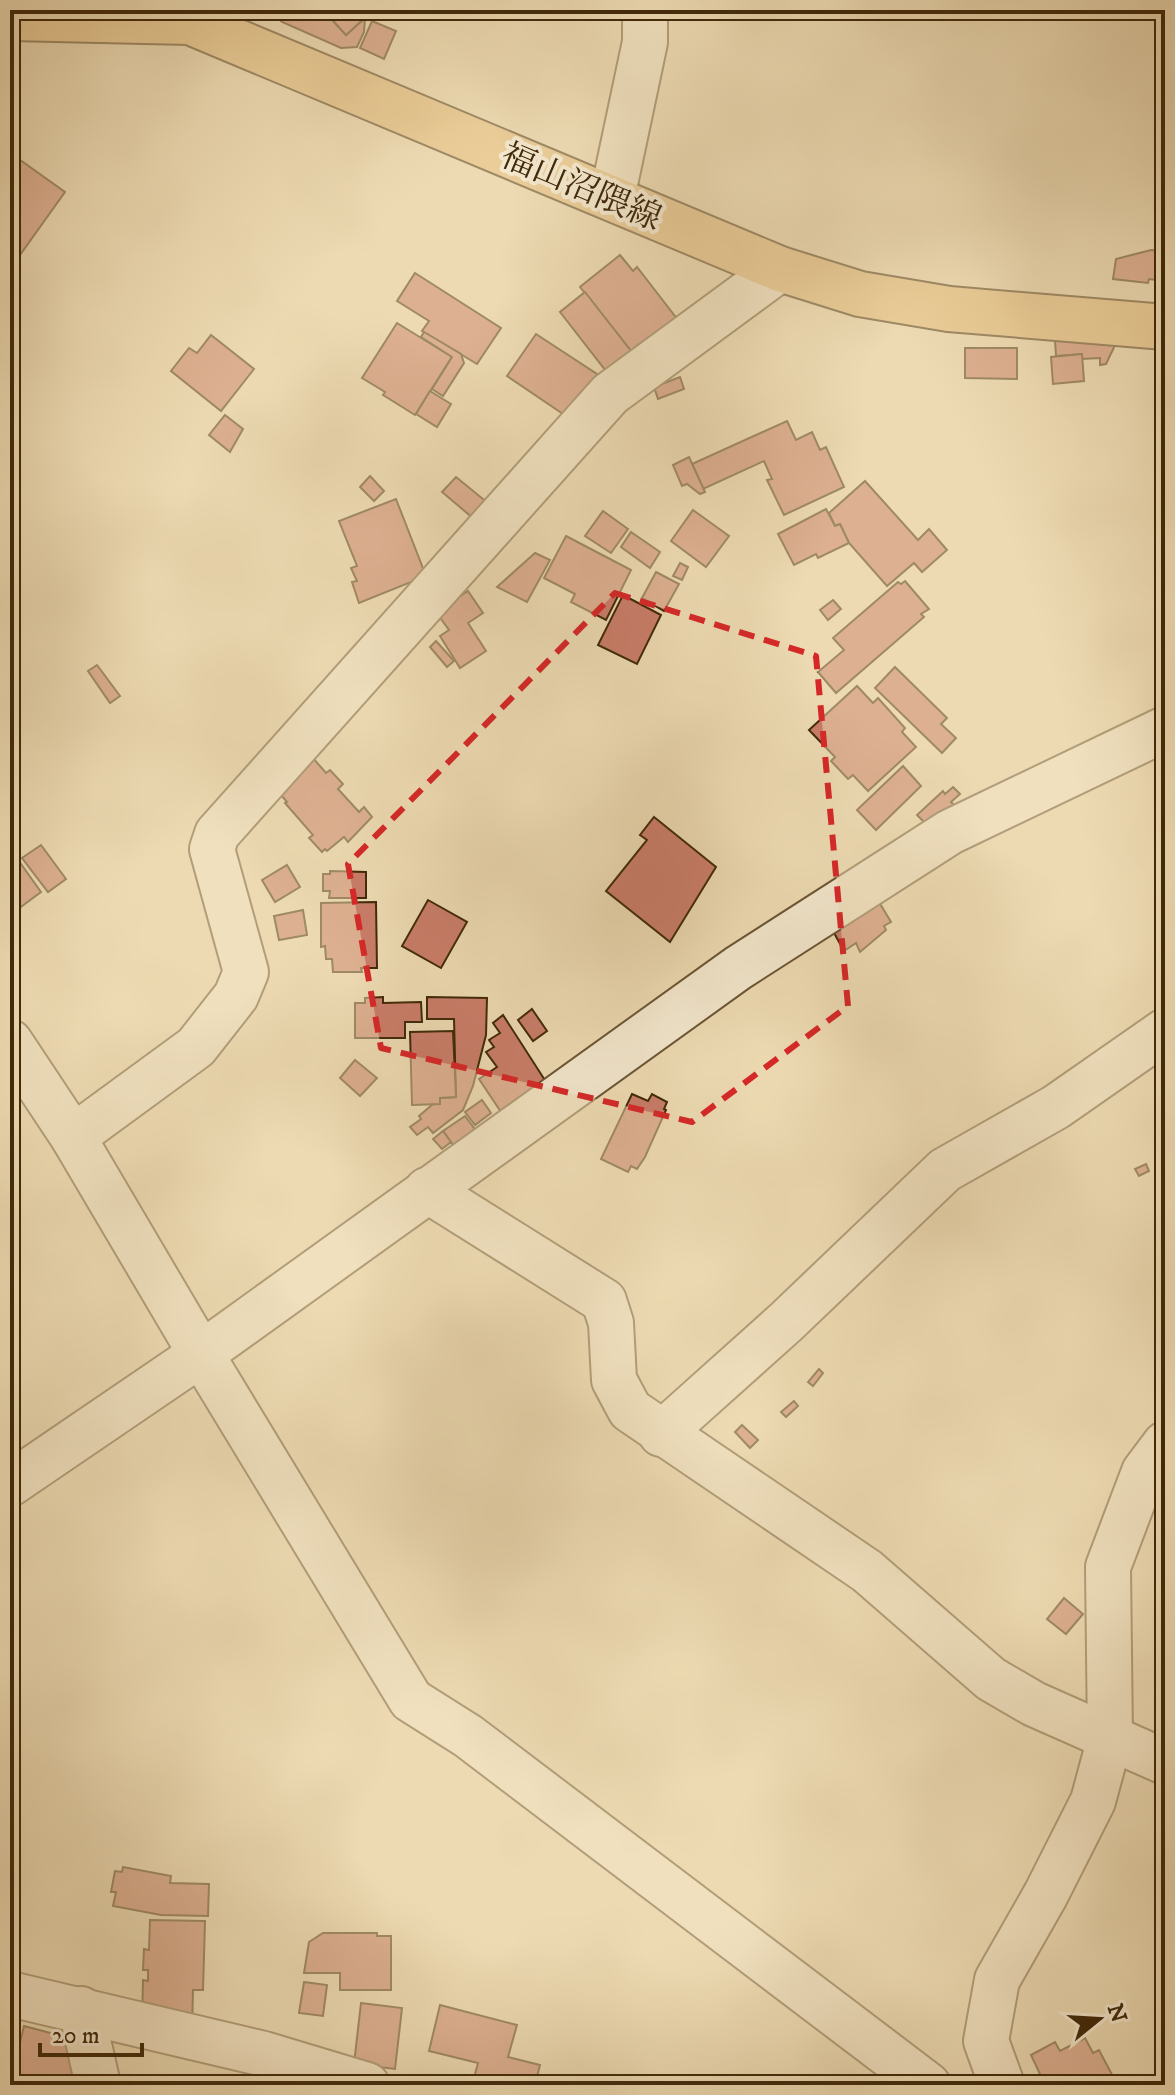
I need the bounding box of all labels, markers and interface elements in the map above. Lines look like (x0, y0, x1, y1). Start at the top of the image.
street label: 福山沼隈線 (495, 135, 668, 240)
north arrow (1059, 1979, 1139, 2059)
text: N (1101, 2001, 1132, 2026)
scale bar (40, 2007, 142, 2057)
text: 20 m (52, 2021, 100, 2051)

